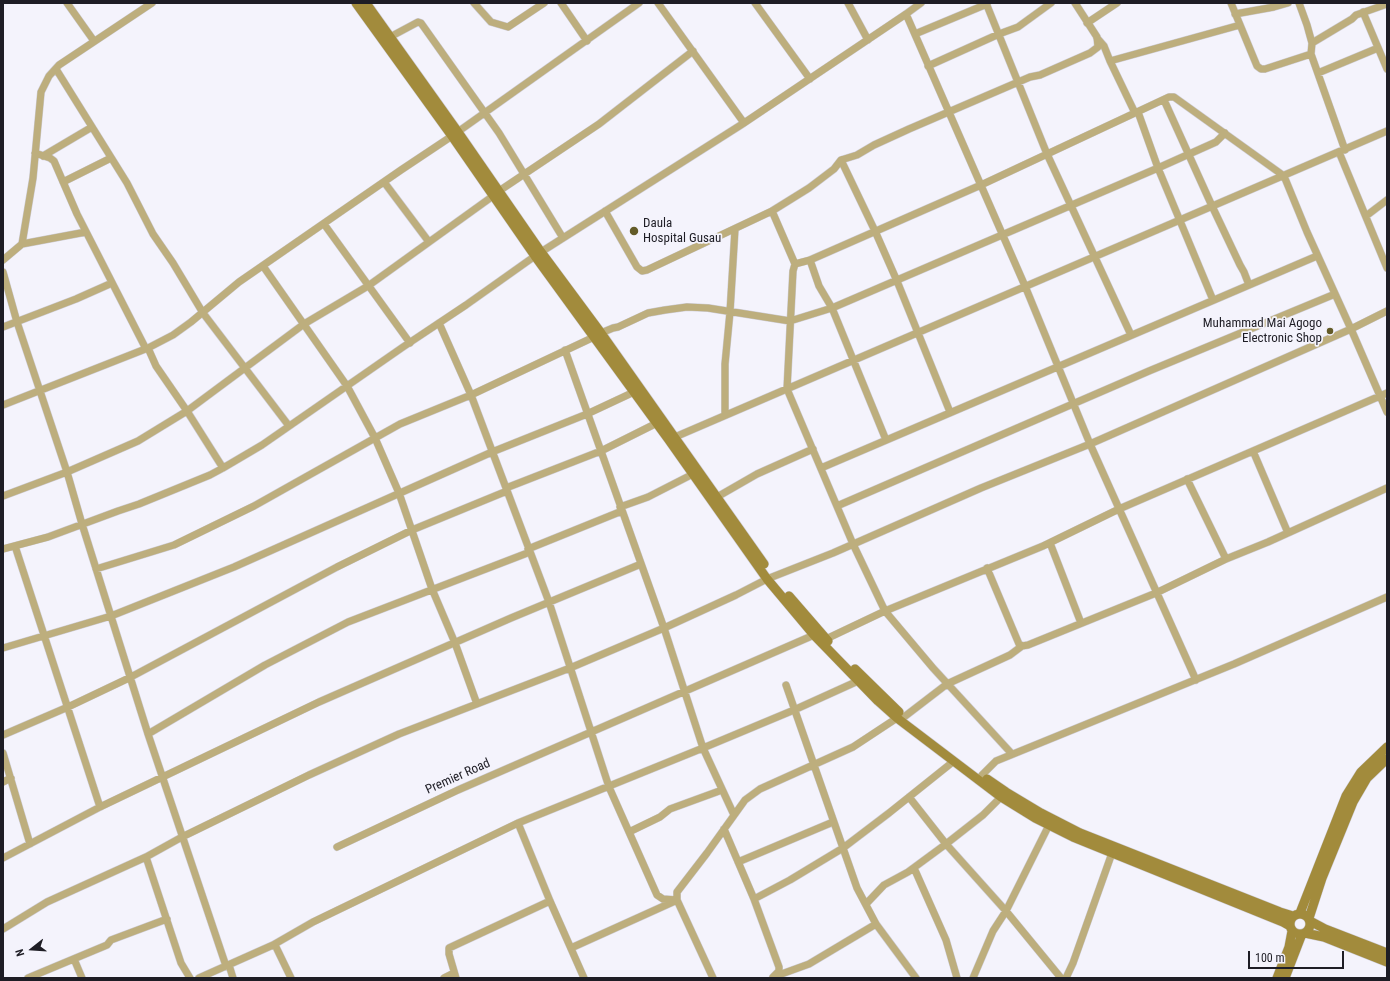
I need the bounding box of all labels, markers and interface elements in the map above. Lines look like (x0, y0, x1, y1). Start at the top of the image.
place label: Daula Hospital Gusau (643, 216, 721, 247)
marker: Daula Hospital Gusau (628, 225, 640, 237)
place label: Muhammad Mai Agogo Electronic Shop (1203, 316, 1322, 347)
marker: Muhammad Mai Agogo Electronic Shop (1325, 326, 1335, 336)
street label: Premier Road (423, 756, 493, 798)
north arrow (12, 929, 52, 969)
scale bar (1250, 943, 1346, 969)
text: N (13, 948, 27, 958)
text: 100 m (1255, 951, 1285, 965)

